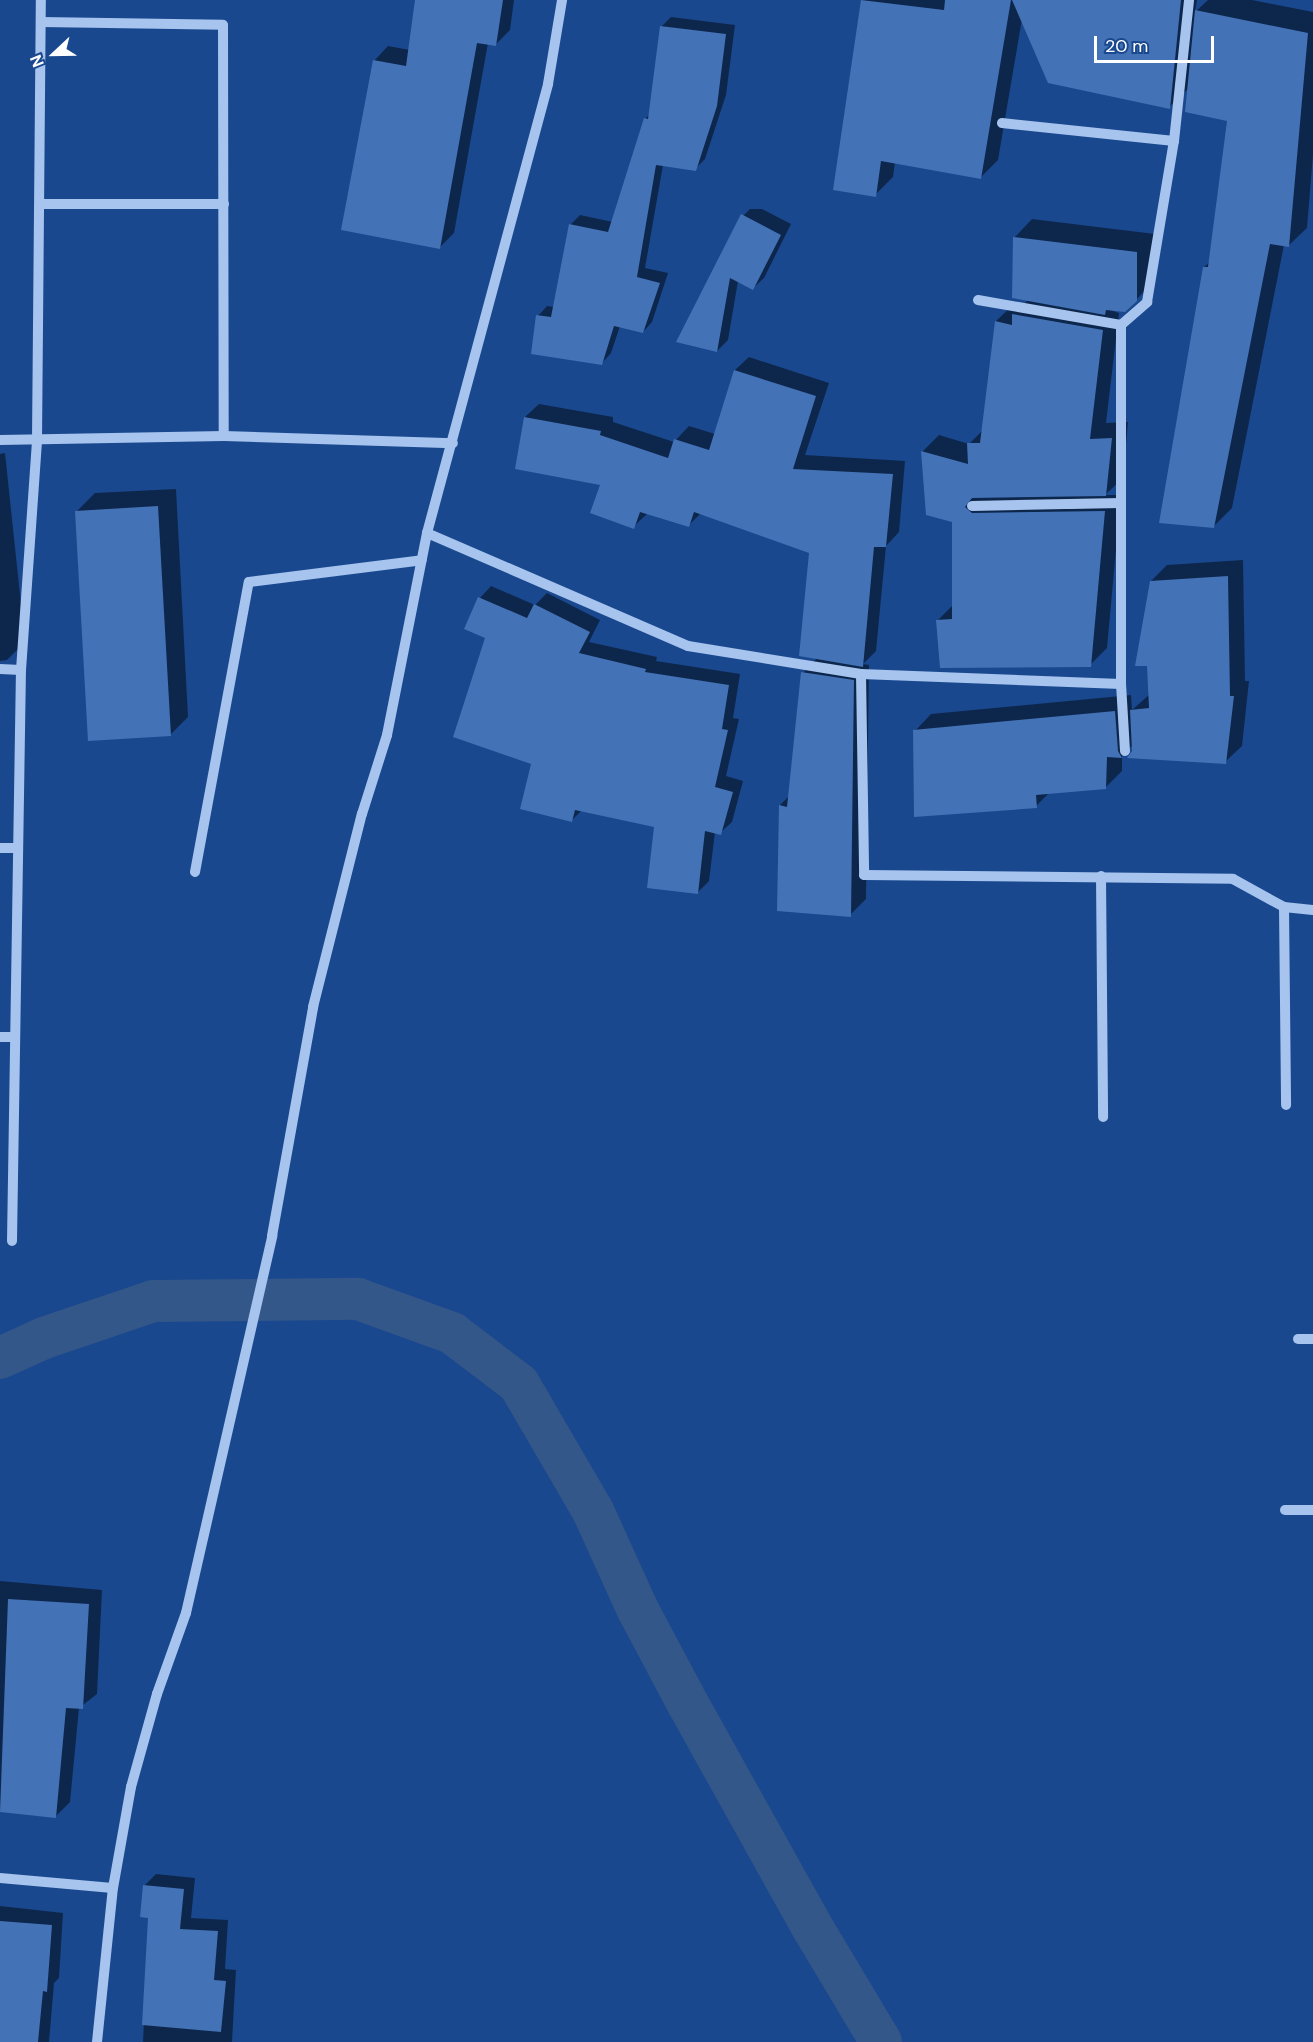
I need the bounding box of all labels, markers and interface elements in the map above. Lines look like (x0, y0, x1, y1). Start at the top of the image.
north arrow (24, 24, 84, 84)
scale bar (1097, 24, 1217, 62)
text: 20 m (1105, 34, 1148, 58)
text: N (25, 52, 49, 70)

